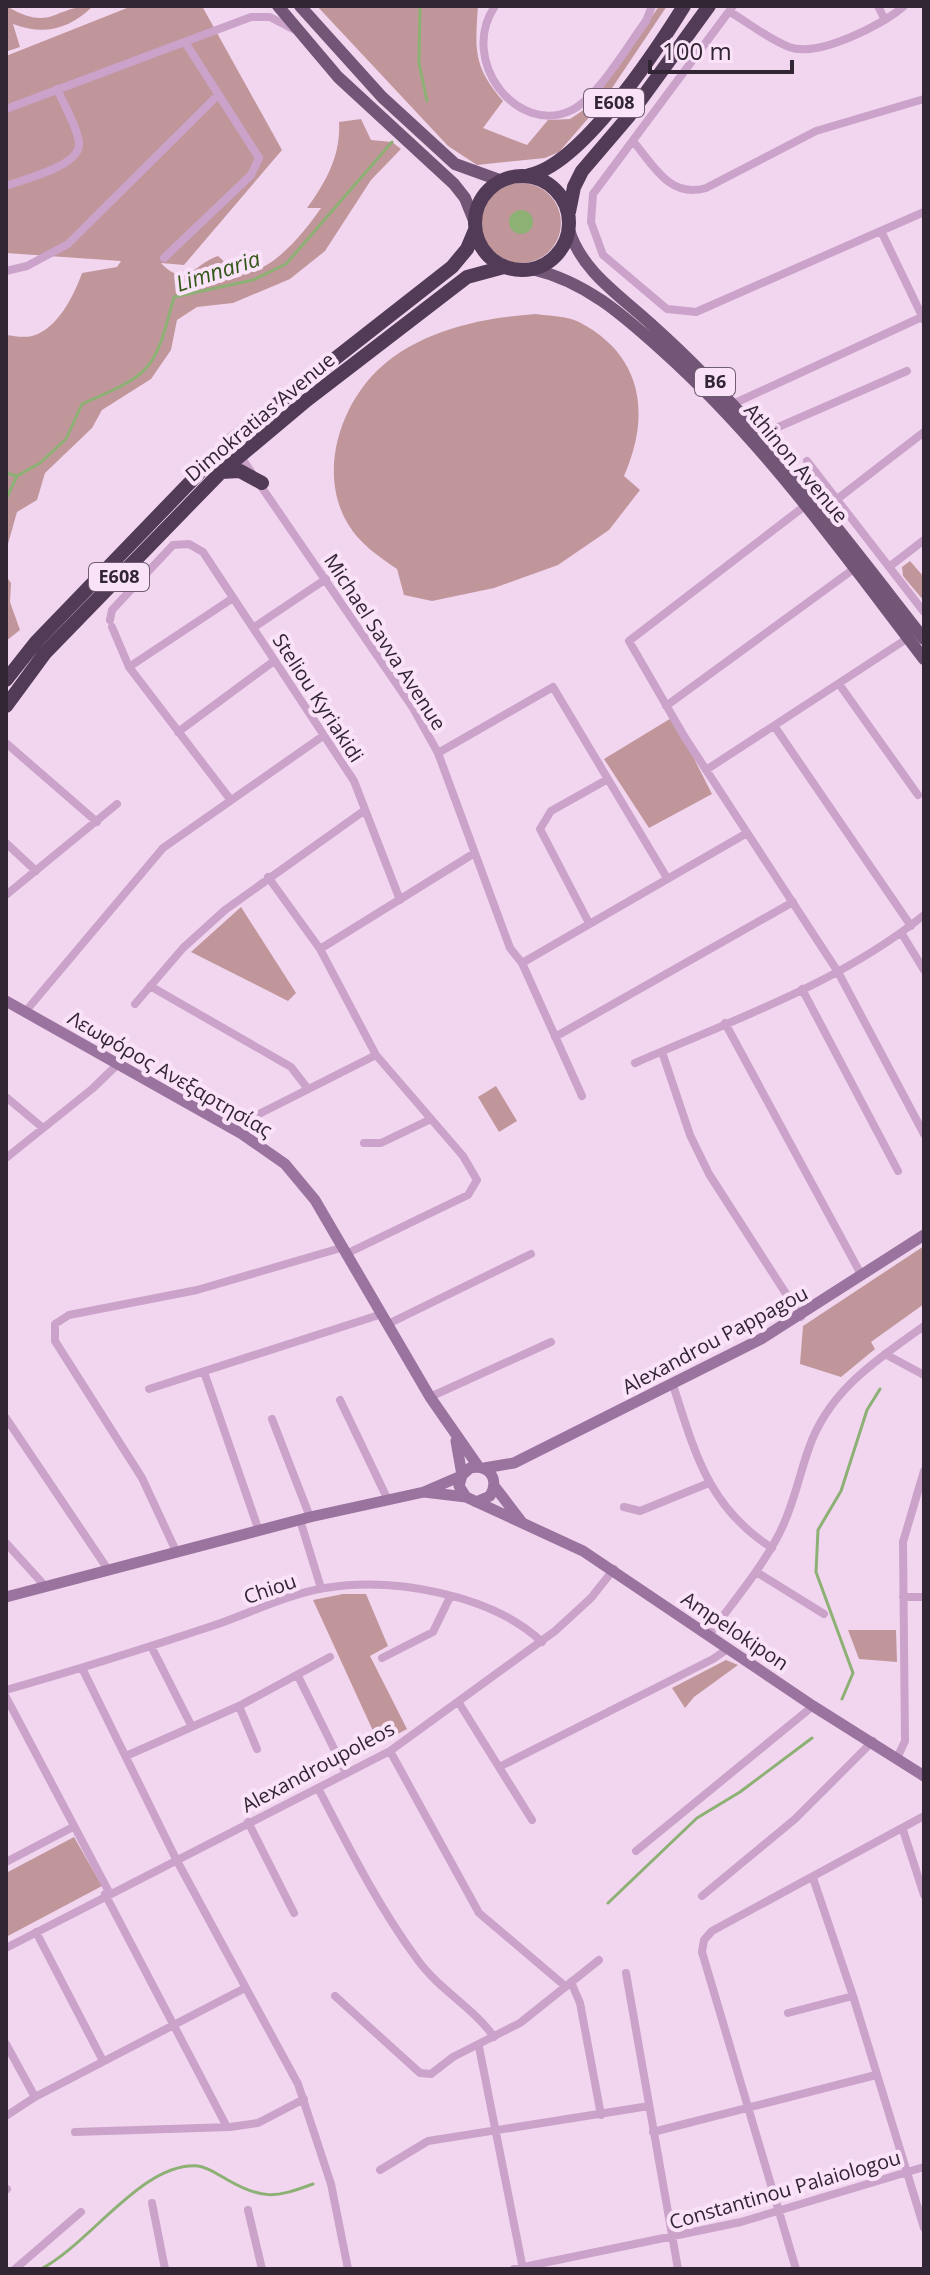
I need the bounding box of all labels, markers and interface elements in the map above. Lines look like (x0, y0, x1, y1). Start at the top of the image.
scale bar (650, 24, 792, 74)
text: 100 m (662, 34, 732, 67)
road number: E608 (584, 89, 644, 117)
water label: Limnaria (172, 242, 264, 298)
street label: Dimokratias Avenue (179, 346, 340, 487)
road number: B6 (695, 368, 735, 396)
street label: Athinon Avenue (738, 397, 854, 528)
street label: Michael Savva Avenue (318, 548, 453, 735)
road number: E608 (89, 563, 149, 591)
street label: Steliou Kyriakidi (267, 628, 370, 767)
street label: Λεωφόρος Ανεξαρτησίας (63, 1004, 278, 1143)
street label: Alexandrou Pappagou (617, 1279, 812, 1400)
street label: Chiou (240, 1567, 300, 1610)
street label: Ampelokipon (676, 1585, 794, 1676)
street label: Alexandroupoleos (237, 1715, 399, 1818)
street label: Constantinou Palaiologou (666, 2144, 904, 2236)

